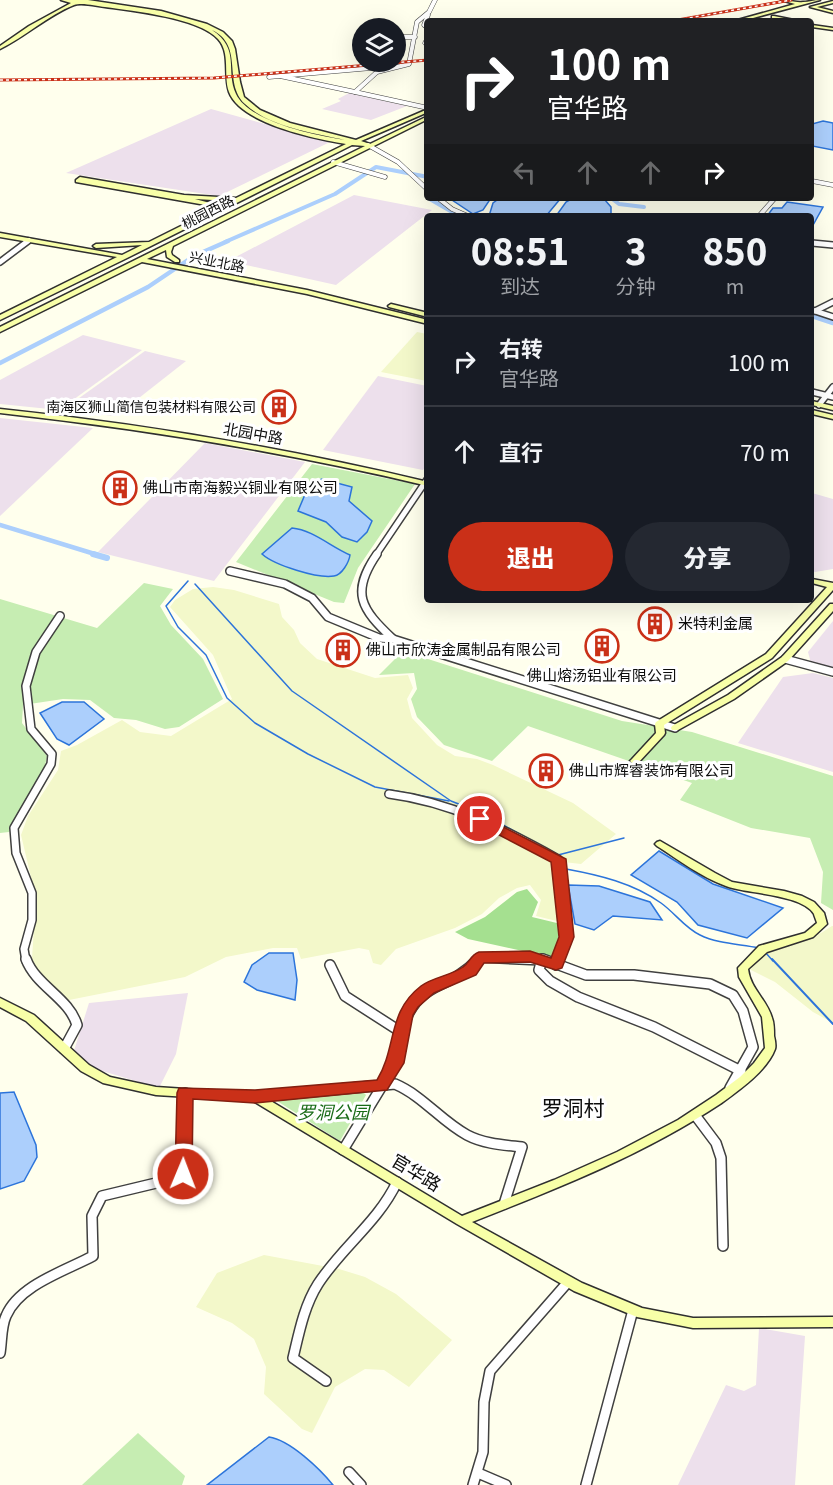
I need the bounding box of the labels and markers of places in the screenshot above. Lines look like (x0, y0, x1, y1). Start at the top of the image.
building icon: 南海区狮山简信包装材料有限公司 (261, 389, 297, 425)
place label: 南海区狮山简信包装材料有限公司 (46, 396, 256, 416)
building icon: 佛山市南海毅兴铜业有限公司 (102, 470, 138, 506)
place label: 佛山市南海毅兴铜业有限公司 (143, 476, 338, 497)
building icon: 米特利金属 (637, 606, 673, 642)
place label: 米特利金属 (678, 612, 753, 633)
building icon: 佛山熔汤铝业有限公司 (584, 628, 620, 664)
building icon: 佛山市欣涛金属制品有限公司 (325, 632, 361, 668)
place label: 佛山市欣涛金属制品有限公司 (366, 638, 561, 659)
place label: 佛山熔汤铝业有限公司 (527, 664, 677, 685)
building icon: 佛山市辉睿装饰有限公司 (528, 753, 564, 789)
place label: 佛山市辉睿装饰有限公司 (569, 759, 734, 780)
pin (454, 793, 505, 844)

